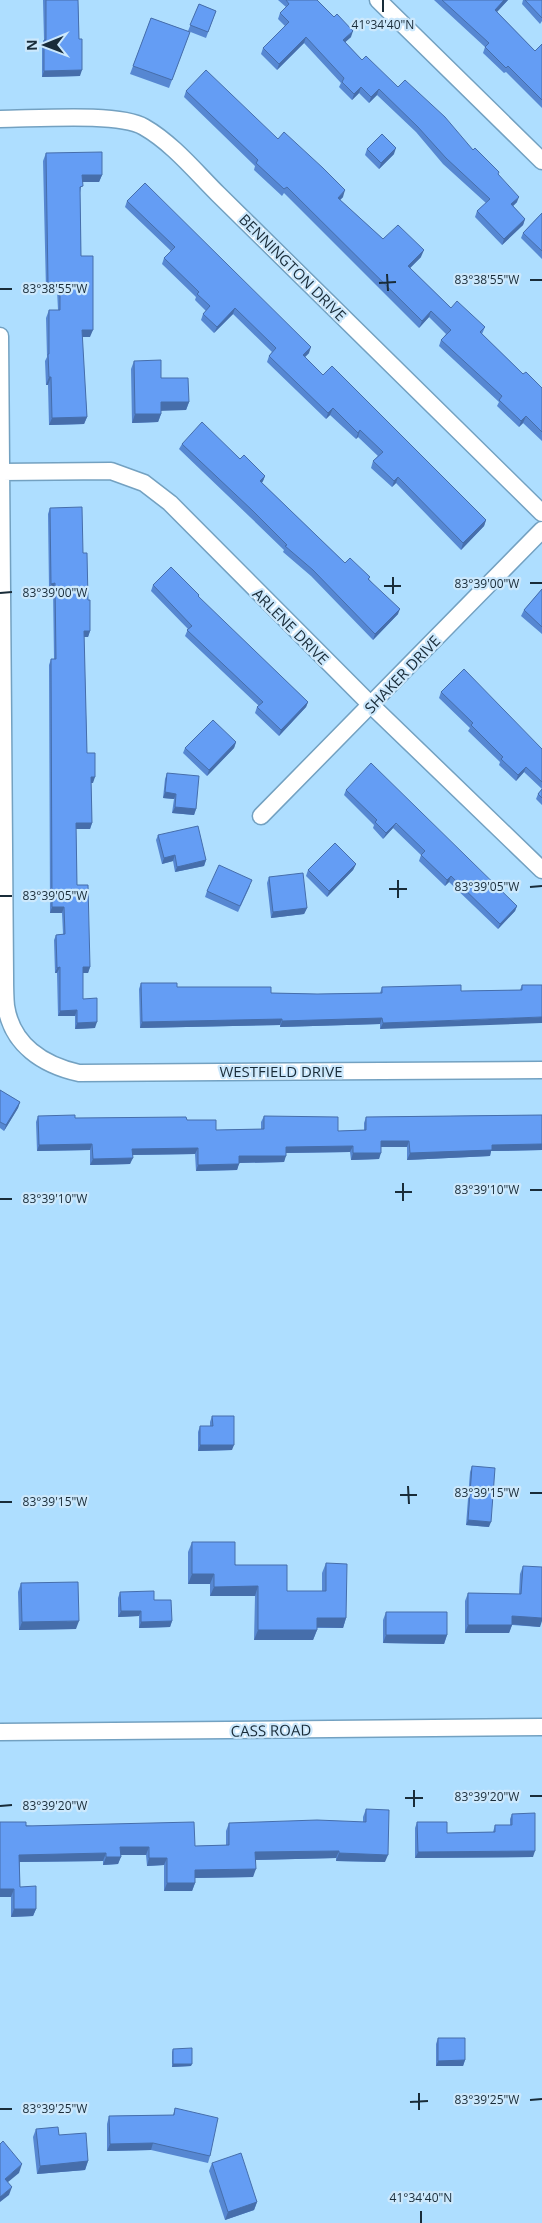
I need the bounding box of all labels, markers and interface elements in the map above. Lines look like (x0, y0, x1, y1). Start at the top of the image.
text: 41°34'40"N (352, 16, 414, 33)
north arrow (20, 20, 70, 70)
text: N (22, 39, 41, 51)
street label: BENNINGTON DRIVE (235, 209, 351, 325)
text: 83°38'55"W (455, 271, 519, 288)
text: 83°38'55"W (23, 280, 87, 297)
text: 83°39'00"W (455, 575, 519, 592)
text: 83°39'00"W (23, 584, 87, 601)
street label: ARLENE DRIVE (249, 584, 333, 668)
street label: SHAKER DRIVE (360, 631, 444, 717)
text: 83°39'05"W (455, 878, 519, 895)
text: 83°39'05"W (23, 887, 87, 904)
street label: WESTFIELD DRIVE (219, 1061, 343, 1081)
text: 83°39'10"W (455, 1181, 519, 1198)
text: 83°39'10"W (23, 1190, 87, 1207)
text: 83°39'15"W (455, 1484, 519, 1501)
text: 83°39'15"W (23, 1493, 87, 1510)
street label: CASS ROAD (231, 1719, 311, 1741)
text: 83°39'20"W (455, 1788, 519, 1805)
text: 83°39'20"W (23, 1797, 87, 1814)
text: 83°39'25"W (455, 2091, 519, 2108)
text: 83°39'25"W (23, 2100, 87, 2117)
text: 41°34'40"N (390, 2189, 452, 2206)

